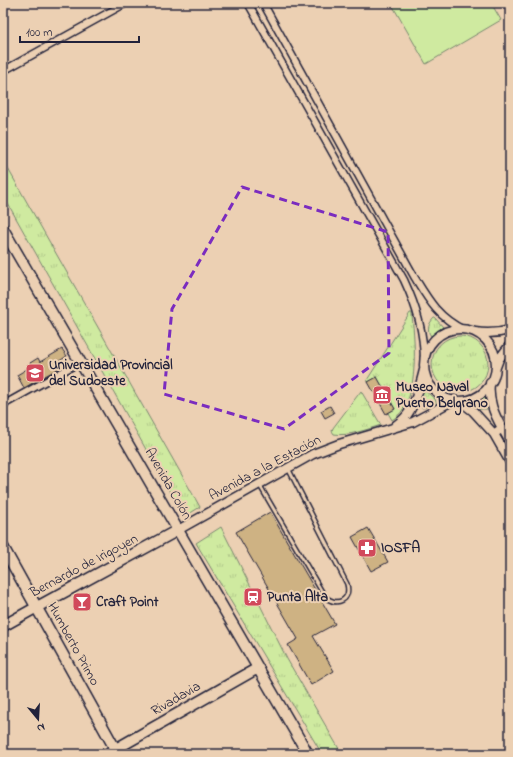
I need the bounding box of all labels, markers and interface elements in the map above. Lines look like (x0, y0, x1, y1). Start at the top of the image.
scale bar (20, 18, 139, 44)
text: 100 m (26, 24, 53, 42)
place label: Universidad Provincial del Sudoeste (49, 355, 173, 392)
school or university icon: Universidad Provincial del Sudoeste (24, 362, 46, 384)
place label: Museo Naval Puerto Belgrano (396, 377, 488, 416)
museum icon: Museo Naval Puerto Belgrano (371, 384, 393, 406)
street label: Avenida a la Estación (205, 429, 325, 506)
street label: Avenida Colón (139, 444, 197, 524)
street label: Bernardo de Irigoyen (25, 529, 142, 605)
pharmacy icon: IOSFA (356, 537, 378, 559)
place label: IOSFA (381, 538, 421, 559)
station icon: Punta Alta (242, 586, 264, 608)
place label: Punta Alta (267, 587, 329, 608)
bar icon: Craft Point (71, 591, 93, 613)
place label: Craft Point (96, 592, 159, 613)
street label: Humberto Primo (41, 598, 105, 690)
street label: Rivadavia (147, 676, 205, 722)
north arrow (18, 699, 58, 739)
text: N (35, 719, 47, 736)

